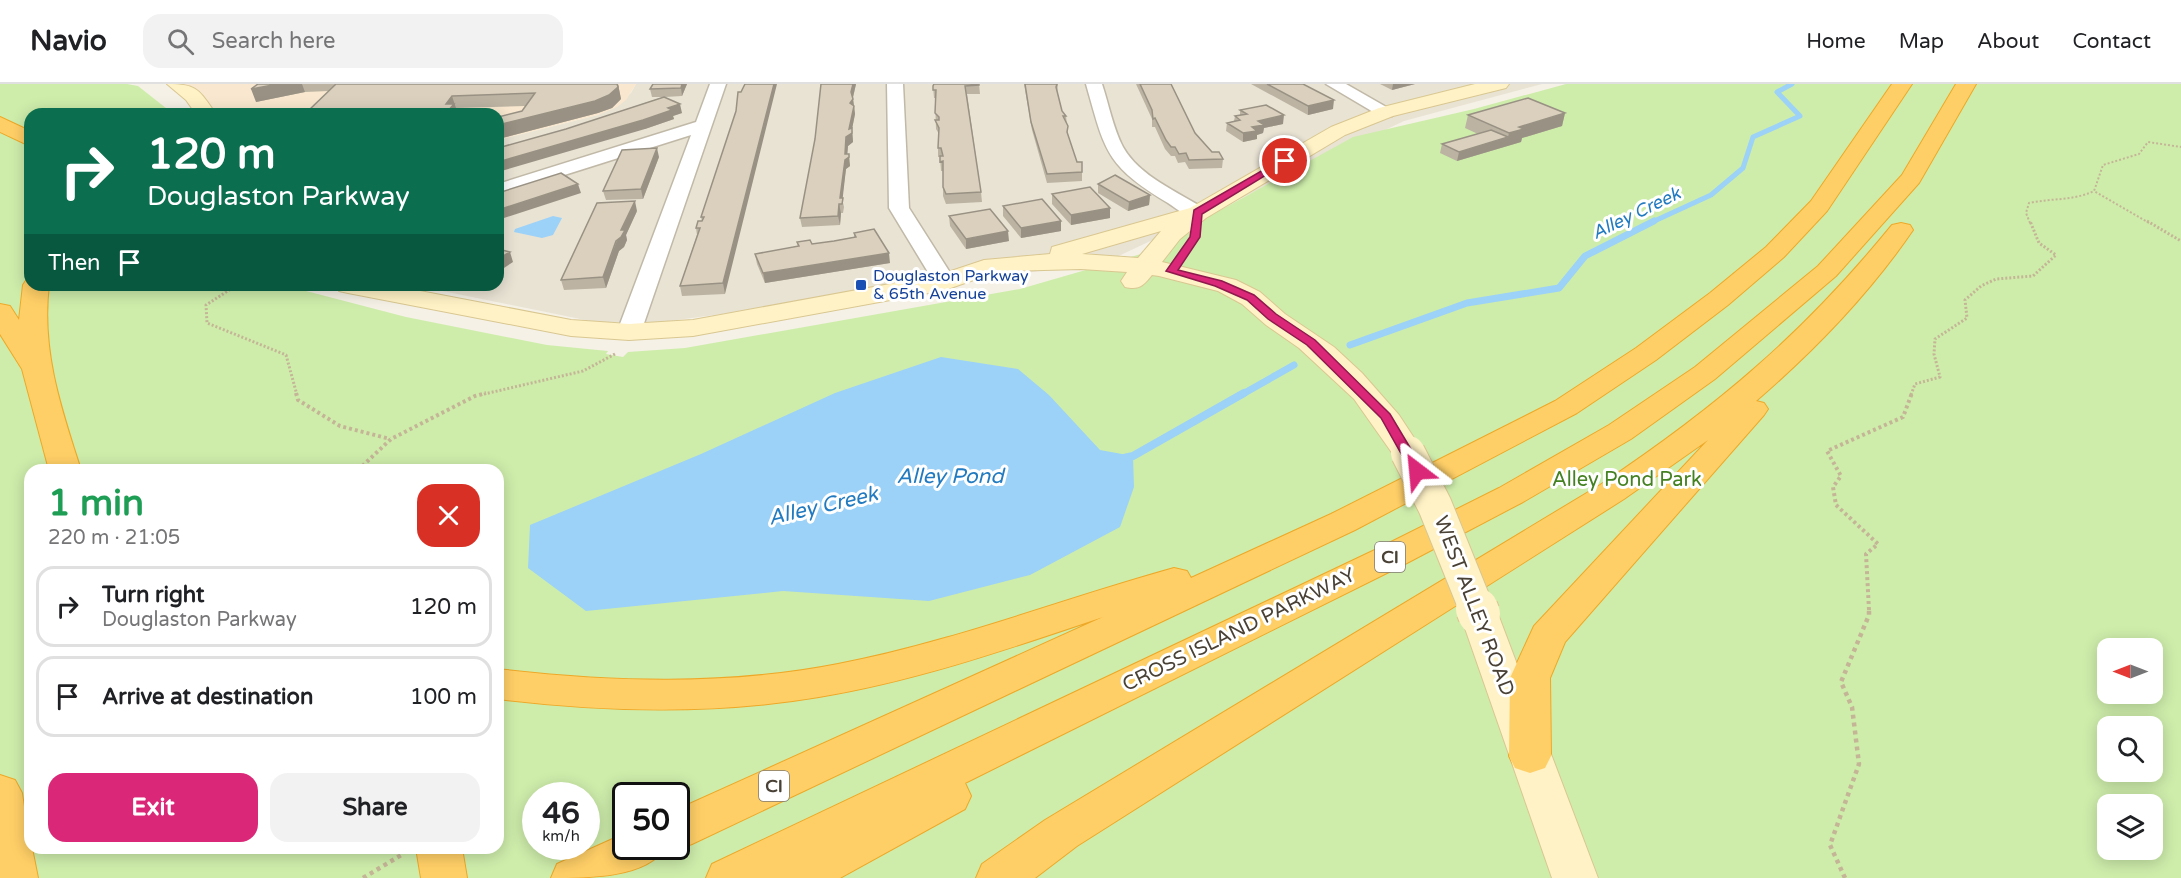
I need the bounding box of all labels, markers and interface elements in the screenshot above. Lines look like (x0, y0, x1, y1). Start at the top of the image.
search box (143, 14, 563, 68)
text: Navio (30, 24, 107, 58)
icon: search (164, 25, 197, 58)
text: Search here (212, 28, 336, 54)
text: Home (1806, 29, 1866, 54)
text: Map (1899, 29, 1944, 54)
text: About (1977, 29, 2039, 54)
text: Contact (2072, 29, 2151, 54)
text: 120 m (147, 129, 276, 180)
icon: right (48, 132, 126, 210)
pin (1259, 135, 1310, 186)
icon: arrive (1268, 144, 1301, 177)
text: Douglaston Parkway (147, 180, 410, 213)
water label: Alley Creek (1588, 182, 1685, 244)
icon: arrive (113, 246, 146, 279)
text: Then (48, 250, 101, 276)
place label: Douglaston Parkway & 65th Avenue (873, 266, 1029, 304)
marker: Douglaston Parkway & 65th Avenue (854, 278, 868, 292)
position arrow (1385, 439, 1449, 503)
water label: Alley Pond (896, 464, 1006, 489)
park label: Alley Pond Park (1552, 468, 1702, 492)
water label: Alley Creek (766, 481, 882, 531)
text: 1 min (48, 482, 144, 525)
button: close (417, 484, 480, 547)
street label: WEST ALLEY ROAD (1429, 513, 1519, 699)
text: 220 m · 21:05 (48, 526, 180, 550)
road number: CI (1375, 542, 1405, 572)
street label: CROSS ISLAND PARKWAY (1119, 563, 1360, 697)
text: Turn right (102, 582, 204, 608)
icon: right (51, 590, 84, 623)
text: 120 m (410, 594, 477, 620)
text: Douglaston Parkway (102, 608, 297, 632)
north arrow (2097, 638, 2163, 704)
map controls (2097, 638, 2163, 860)
icon: arrive (51, 680, 84, 713)
text: Arrive at destination (102, 684, 313, 710)
text: 100 m (410, 684, 477, 710)
button: search (2097, 716, 2163, 782)
road number: CI (759, 771, 789, 801)
button: Exit (48, 773, 258, 842)
button: Share (270, 773, 480, 842)
speed limit sign: 50 (612, 782, 690, 860)
button: layers (2097, 794, 2163, 860)
text: 46 (542, 795, 580, 832)
text: km/h (542, 827, 580, 845)

